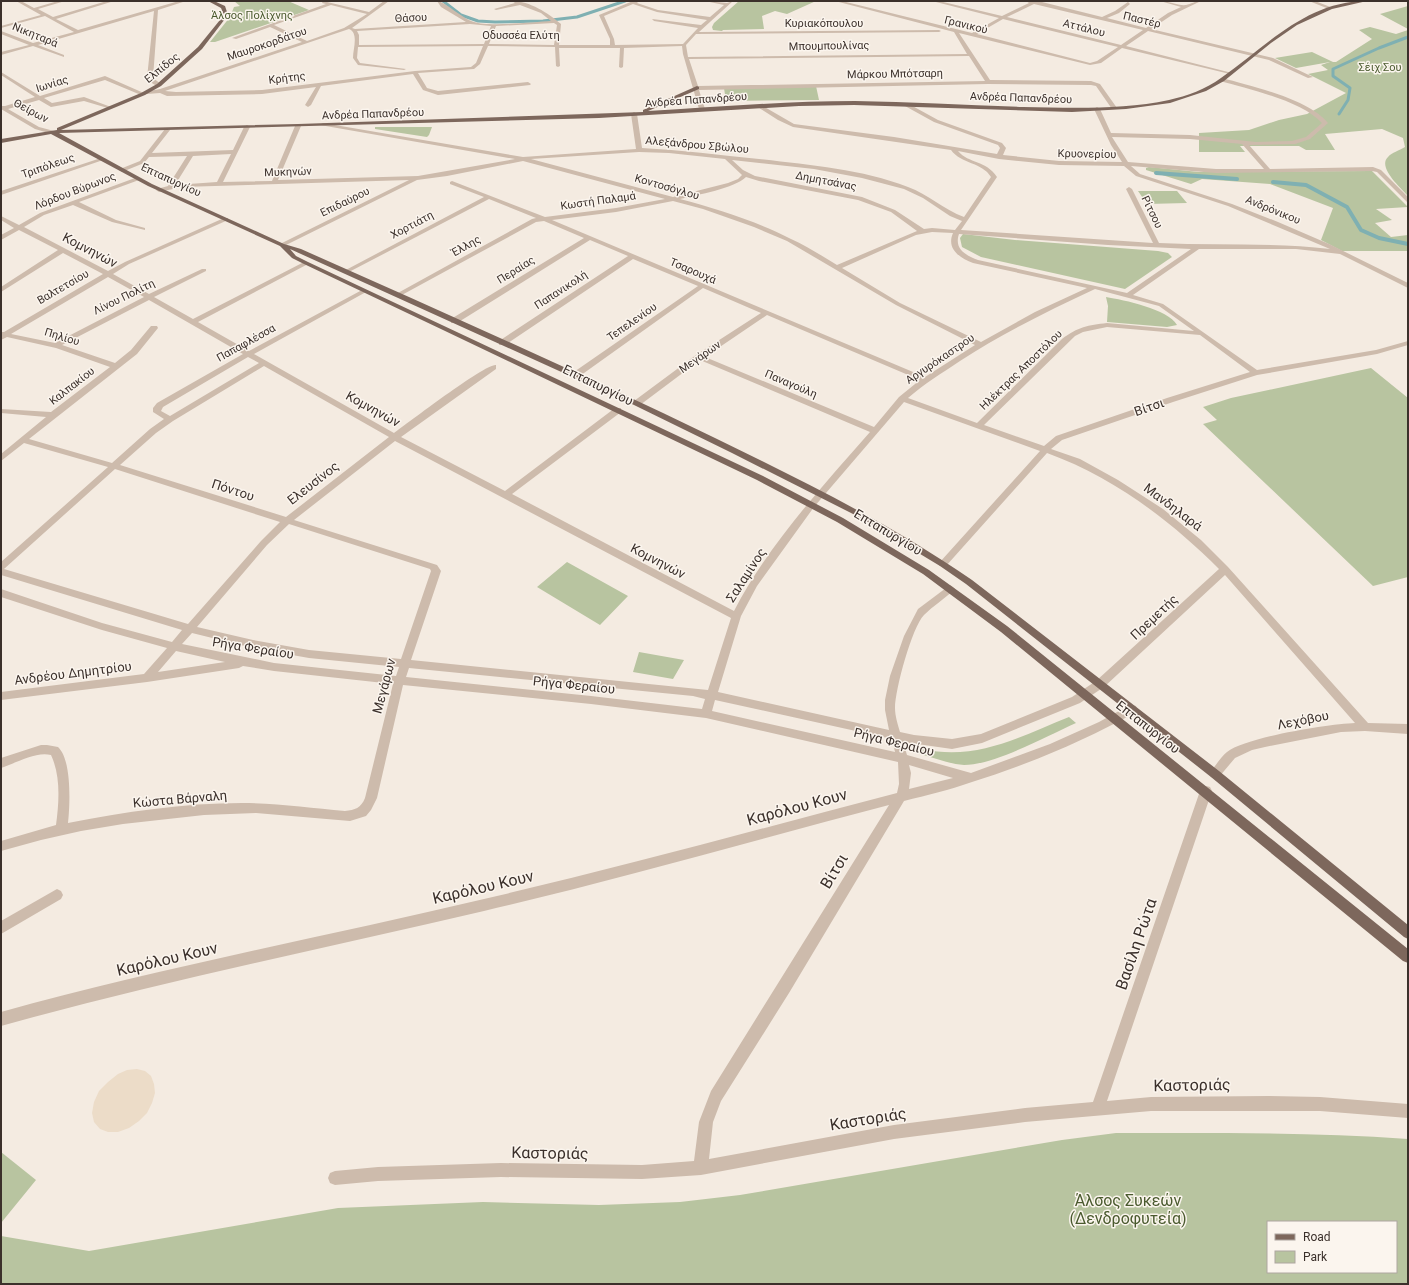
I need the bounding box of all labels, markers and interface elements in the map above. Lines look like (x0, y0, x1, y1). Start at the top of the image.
park label: Άλσος Πολίχνης (211, 9, 293, 22)
street label: Παστέρ (1122, 9, 1162, 31)
street label: Θάσου (395, 11, 427, 25)
street label: Γρανικού (943, 13, 989, 37)
street label: Κυριακόπουλου (785, 17, 863, 30)
street label: Αττάλου (1062, 17, 1106, 39)
street label: Νικηταρά (10, 20, 60, 50)
street label: Μαυροκορδάτου (225, 24, 309, 64)
street label: Οδυσσέα Ελύτη (482, 29, 560, 42)
street label: Μπουμπουλίνας (789, 39, 869, 53)
street label: Ελπίδος (142, 50, 182, 86)
park label: Σέιχ Σου (1358, 61, 1402, 74)
street label: Μάρκου Μπότσαρη (847, 67, 943, 81)
street label: Κρήτης (268, 69, 306, 87)
street label: Ιωνίας (34, 73, 70, 95)
street label: Ανδρέα Παπανδρέου (644, 90, 748, 110)
street label: Ανδρέα Παπανδρέου (970, 90, 1072, 106)
street label: Θείρων (11, 96, 51, 126)
street label: Ανδρέα Παπανδρέου (322, 106, 424, 122)
street label: Αλεξάνδρου Σβώλου (645, 134, 749, 156)
street label: Κρυονερίου (1058, 147, 1116, 161)
street label: Τριπόλεως (20, 151, 76, 181)
street label: Επταπυργίου (139, 160, 203, 200)
street label: Μυκηνών (264, 165, 313, 179)
street label: Λόρδου Βύρωνος (32, 169, 118, 213)
street label: Δημητσάνας (794, 169, 858, 193)
street label: Κοντοσόγλου (633, 172, 701, 202)
street label: Επιδαύρου (318, 184, 372, 220)
street label: Κωστή Παλαμά (560, 189, 637, 213)
street label: Ανδρόνικου (1244, 193, 1302, 227)
street label: Ρίτσου (1139, 194, 1165, 230)
street label: Χορτιάτη (388, 208, 436, 242)
street label: Κομνηνών (60, 229, 121, 271)
street label: Έλλης (448, 233, 483, 260)
street label: Περαίας (495, 253, 537, 287)
street label: Τσαρουχά (668, 255, 719, 287)
street label: Βαλτετσίου (35, 267, 91, 307)
street label: Παπανικολή (532, 268, 590, 312)
street label: Λίνου Πολίτη (91, 277, 157, 317)
street label: Τεπελενίου (605, 300, 659, 344)
street label: Παπαφλέσσα (214, 321, 278, 365)
street label: Πηλίου (43, 326, 81, 348)
street label: Ηλέκτρας Αποστόλου (977, 327, 1065, 413)
street label: Αργυρόκαστρου (903, 331, 977, 387)
street label: Μεγάρων (677, 338, 724, 376)
street label: Επταπυργίου (560, 361, 636, 409)
street label: Καλπακίου (47, 364, 97, 408)
street label: Παναγούλη (763, 367, 819, 401)
street label: Κομνηνών (343, 388, 403, 430)
street label: Βίτσι (1132, 395, 1166, 419)
street label: Ελευσίνος (284, 458, 342, 508)
street label: Πόντου (210, 476, 256, 504)
street label: Μανδηλαρά (1141, 480, 1206, 534)
street label: Επταπυργίου (851, 506, 925, 558)
street label: Κομνηνών (628, 540, 689, 582)
street label: Σαλαμίνος (723, 545, 769, 605)
street label: Πρεμετής (1127, 591, 1181, 643)
street label: Ρήγα Φεραίου (211, 634, 295, 662)
street label: Μεγάρων (369, 656, 399, 715)
street label: Ανδρέου Δημητρίου (14, 658, 132, 688)
street label: Ρήγα Φεραίου (532, 673, 616, 697)
street label: Επταπυργίου (1113, 698, 1183, 756)
street label: Λεχόβου (1276, 708, 1330, 732)
street label: Ρήγα Φεραίου (852, 725, 936, 759)
street label: Καρόλου Κουν (745, 784, 850, 830)
street label: Κώστα Βάρναλη (132, 787, 228, 811)
street label: Βίτσι (816, 850, 852, 892)
street label: Καρόλου Κουν (431, 866, 536, 908)
street label: Βασίλη Ρώτα (1111, 896, 1161, 992)
street label: Καρόλου Κουν (115, 938, 220, 980)
street label: Καστοριάς (1153, 1075, 1231, 1095)
street label: Καστοριάς (828, 1104, 908, 1134)
street label: Καστοριάς (511, 1143, 589, 1163)
park label: Άλσος Συκεών (Δενδροφυτεία) (1069, 1191, 1187, 1228)
legend (1267, 1221, 1397, 1273)
text: Road (1303, 1230, 1331, 1244)
text: Park (1303, 1250, 1328, 1264)

